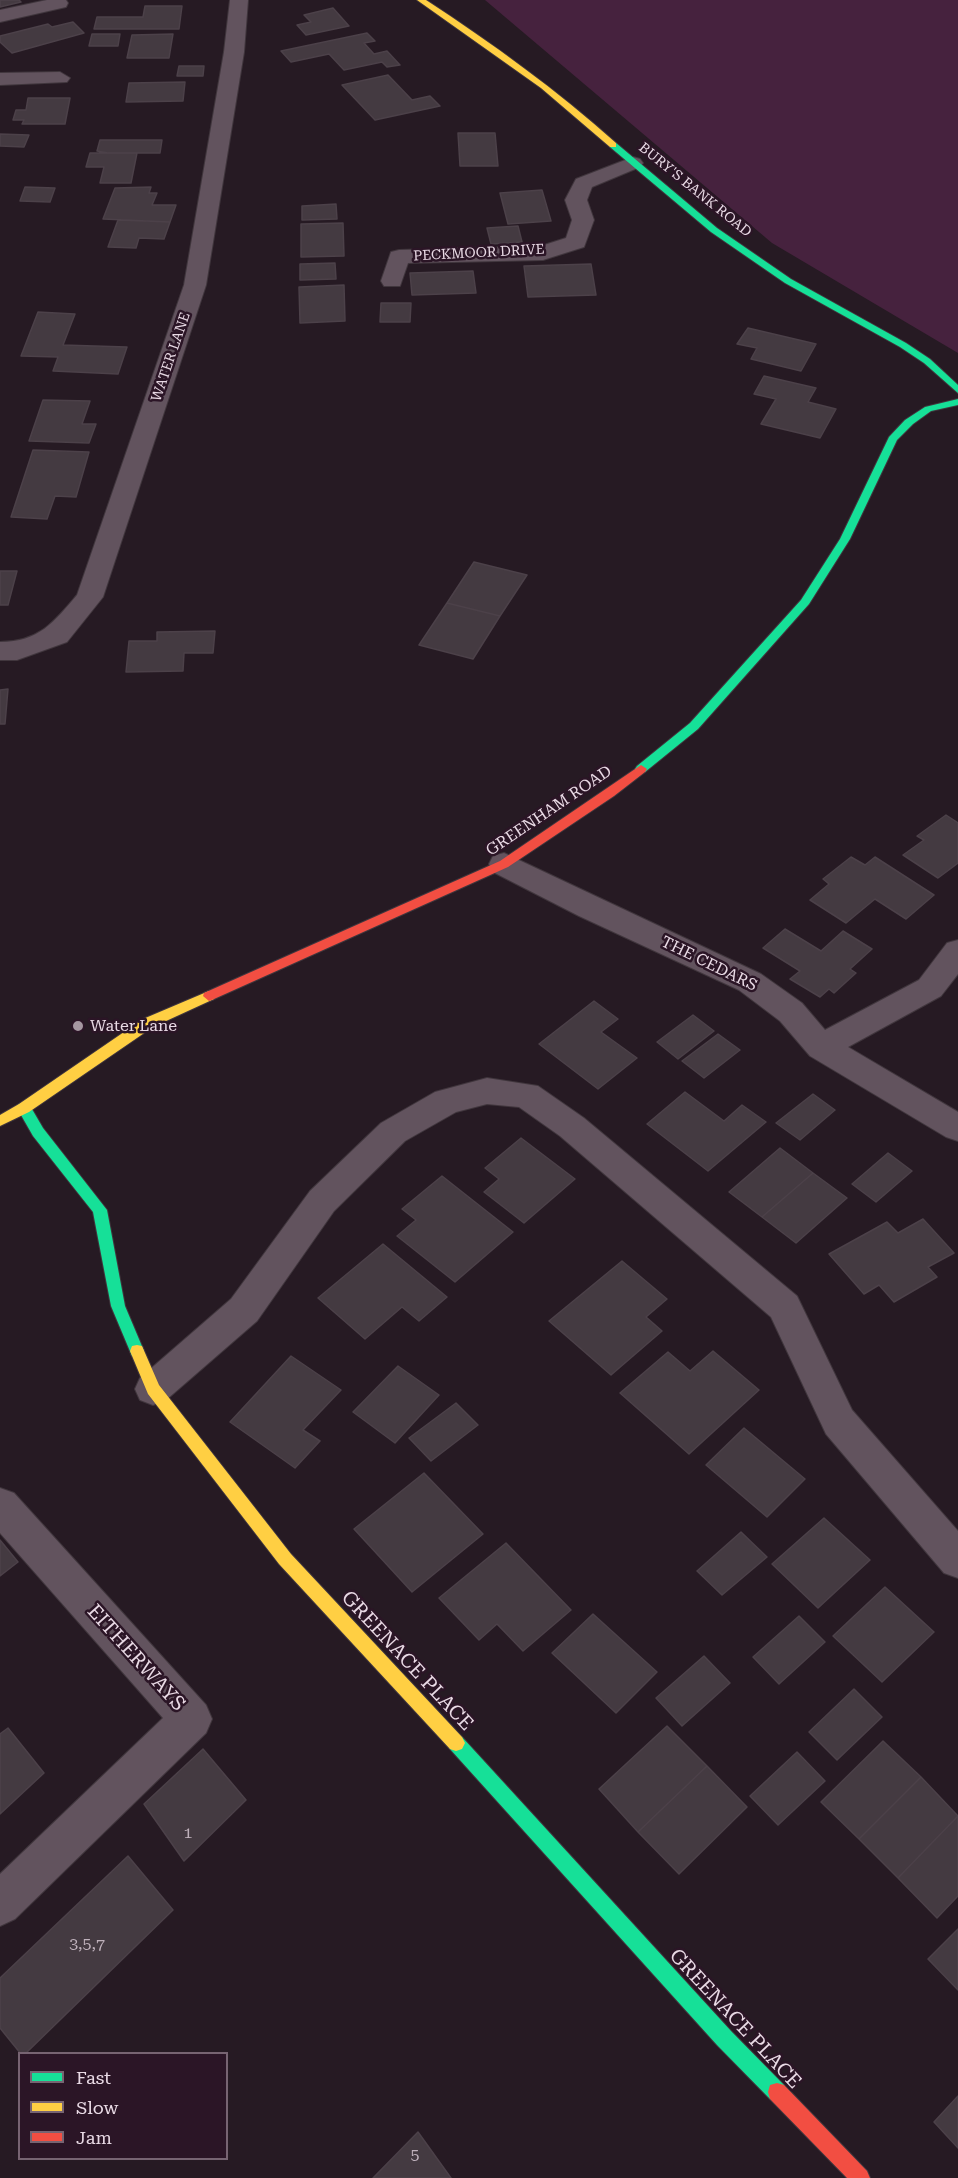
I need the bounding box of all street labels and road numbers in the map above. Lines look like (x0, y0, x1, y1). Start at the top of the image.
street label: BURY'S BANK ROAD (635, 139, 755, 241)
street label: PECKMOOR DRIVE (413, 241, 545, 265)
street label: WATER LANE (148, 310, 194, 404)
street label: GREENHAM ROAD (482, 762, 616, 860)
street label: THE CEDARS (658, 932, 760, 996)
street label: GREENACE PLACE (336, 1586, 478, 1736)
street label: EITHERWAYS (82, 1600, 190, 1716)
street label: GREENACE PLACE (664, 1944, 806, 2094)

